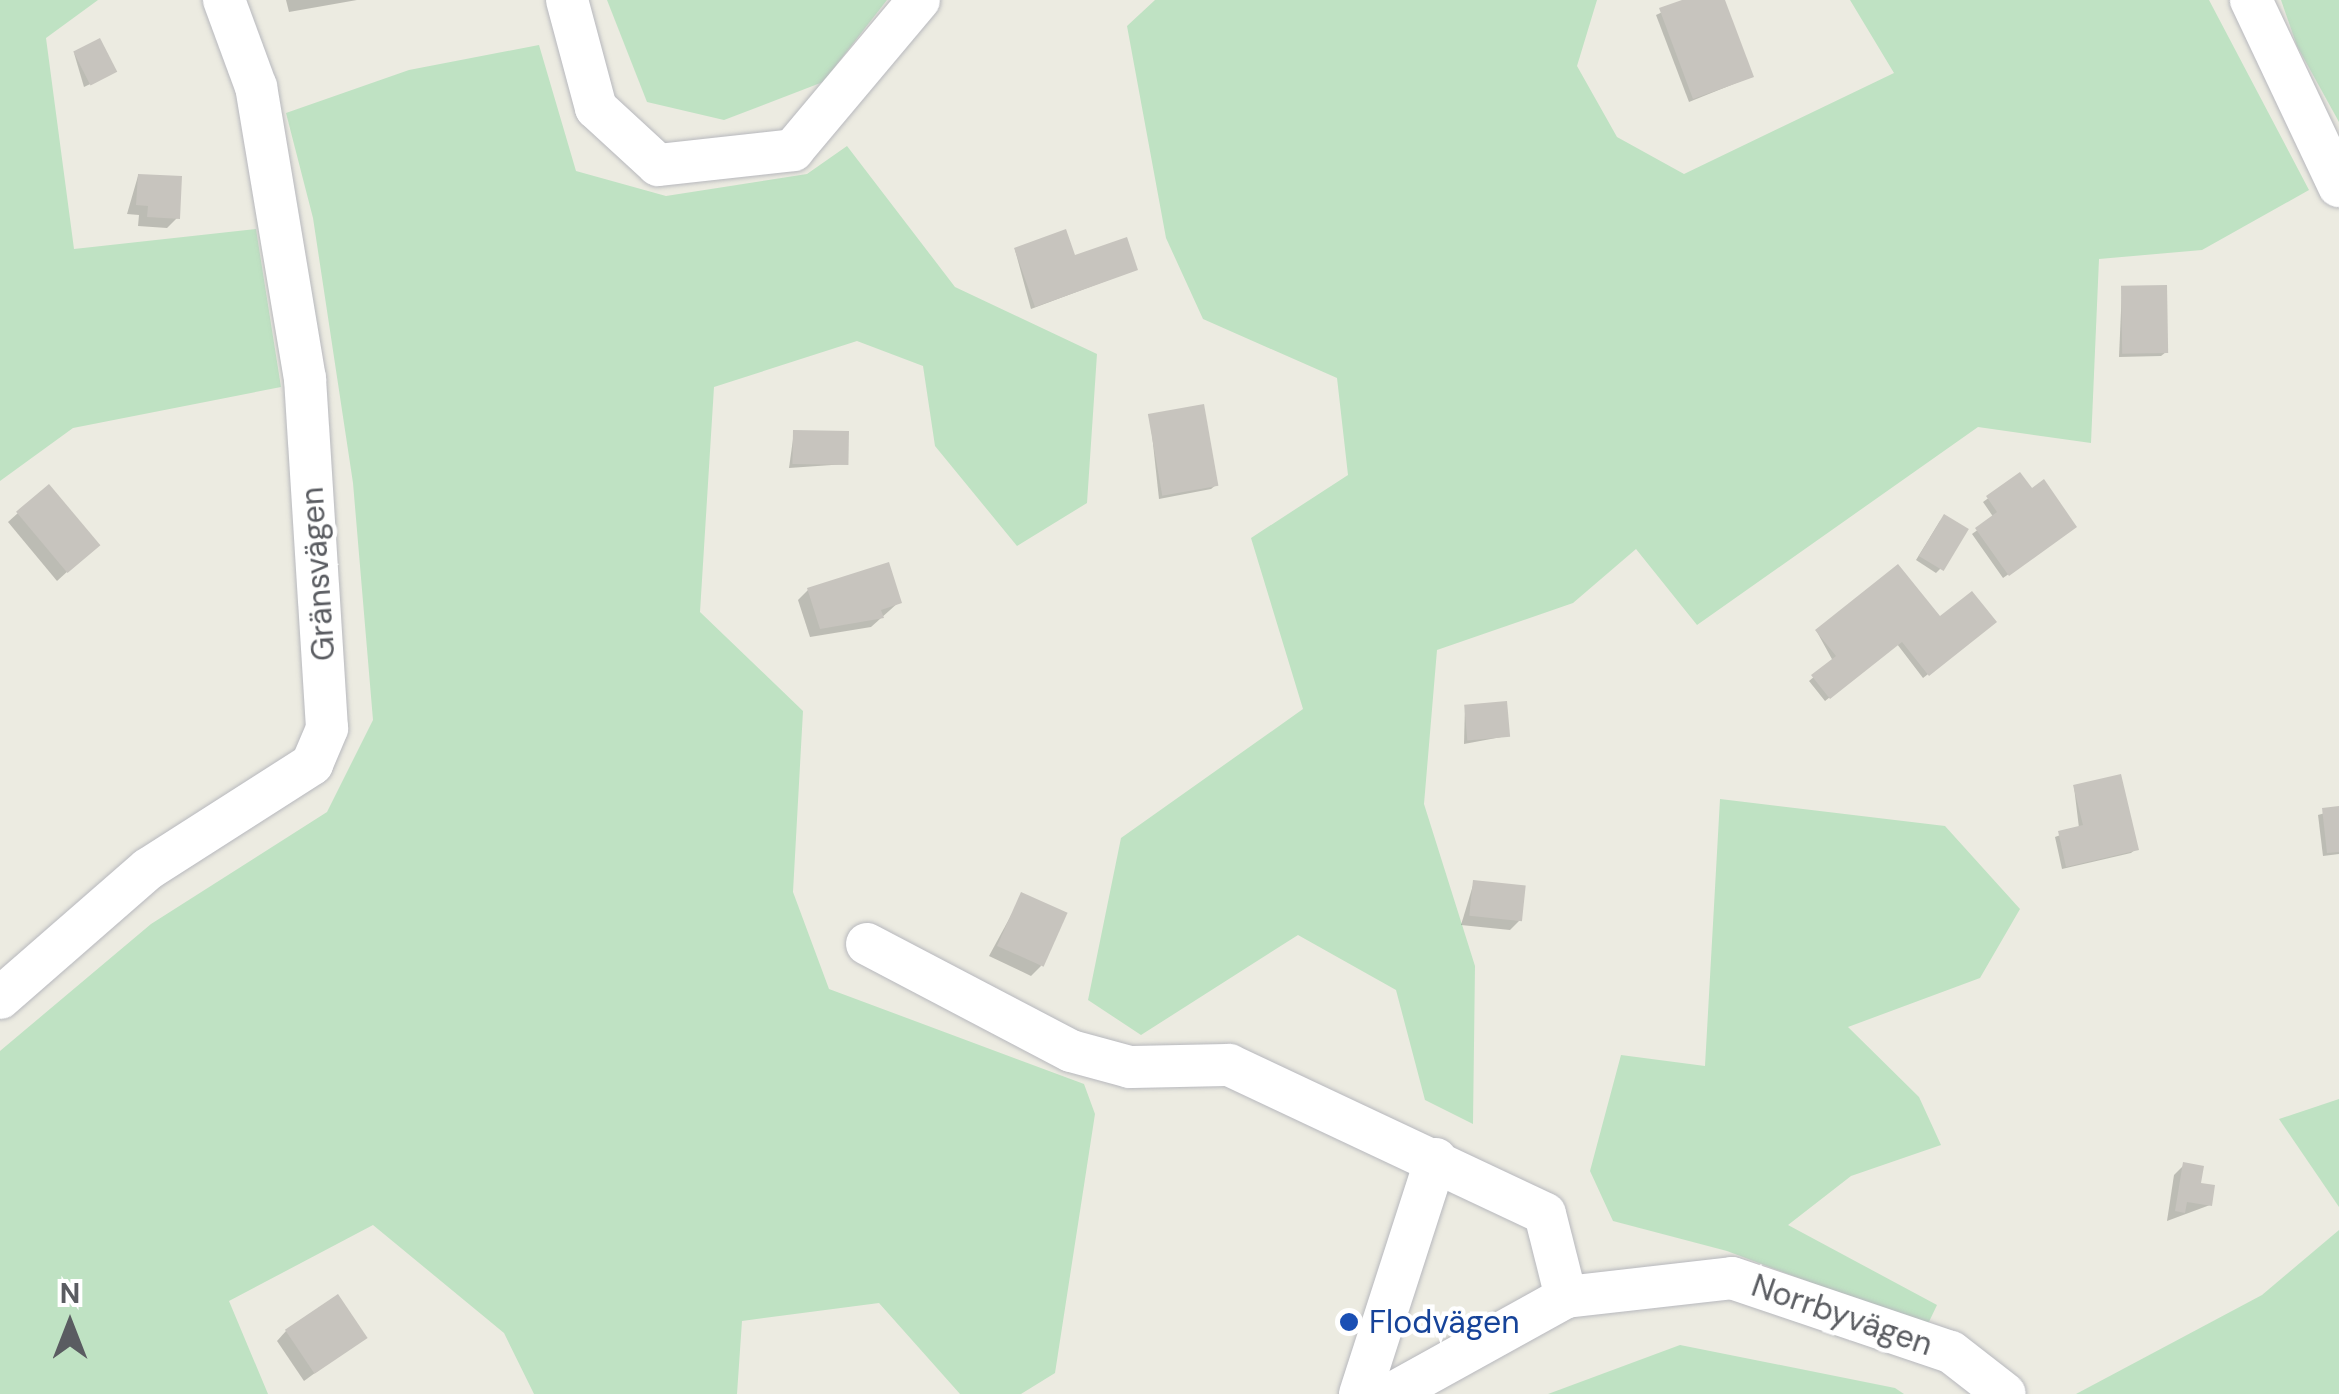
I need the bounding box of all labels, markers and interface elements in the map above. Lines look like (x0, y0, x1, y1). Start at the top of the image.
street label: Gränsvägen (293, 486, 343, 662)
street label: Norrbyvägen (1747, 1266, 1937, 1364)
north arrow (20, 1274, 120, 1374)
text: N (60, 1275, 80, 1312)
place label: Flodvägen (1369, 1303, 1520, 1341)
marker: Flodvägen (1338, 1311, 1360, 1333)

